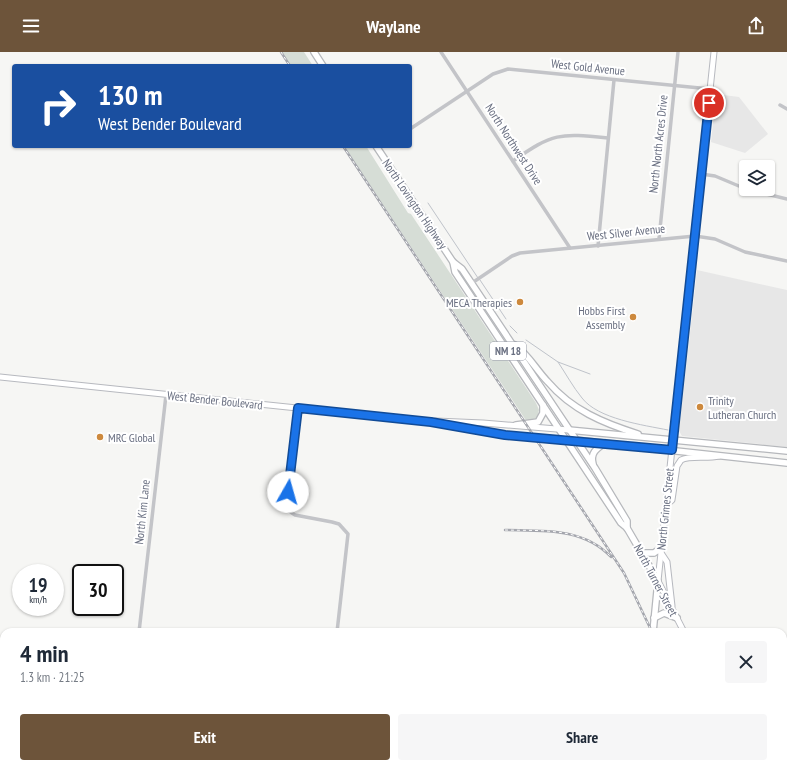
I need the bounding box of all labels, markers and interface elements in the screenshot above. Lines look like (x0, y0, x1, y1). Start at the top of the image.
icon: menu (20, 15, 42, 37)
text: Waylane (366, 15, 421, 38)
icon: share (745, 15, 767, 37)
street label: West Gold Avenue (550, 56, 626, 78)
text: 130 m (98, 76, 162, 113)
icon: right (32, 80, 84, 132)
pin (692, 86, 726, 120)
icon: arrive (698, 92, 720, 114)
street label: North North Acres Drive (645, 94, 671, 194)
street label: North Northwest Drive (482, 101, 546, 187)
text: West Bender Boulevard (98, 112, 242, 135)
street label: North Lovington Highway (379, 156, 451, 252)
map controls (739, 160, 775, 196)
button: layers (739, 160, 775, 196)
street label: West Silver Avenue (586, 220, 666, 244)
place label: MECA Therapies (446, 295, 512, 310)
marker: MECA Therapies (515, 297, 525, 307)
place label: Hobbs First Assembly (578, 303, 626, 332)
marker: Hobbs First Assembly (628, 312, 638, 322)
road number: NM 18 (490, 342, 526, 360)
street label: West Bender Boulevard (167, 388, 263, 412)
place label: Trinity Lutheran Church (708, 393, 776, 422)
marker: Trinity Lutheran Church (695, 402, 705, 412)
place label: MRC Global (108, 430, 156, 445)
marker: MRC Global (95, 432, 105, 442)
street label: North Grimes Street (653, 467, 677, 551)
position arrow (267, 471, 309, 513)
street label: North Kim Lane (131, 479, 153, 545)
street label: North Turner Street (631, 541, 682, 619)
speed limit sign: 30 (72, 564, 124, 616)
text: 19 (28, 572, 48, 598)
text: km/h (29, 593, 47, 606)
text: 4 min (20, 638, 68, 669)
button: close (725, 641, 767, 683)
text: 1.3 km · 21:25 (20, 669, 85, 686)
button: Exit (20, 714, 390, 760)
button: Share (398, 714, 767, 760)

